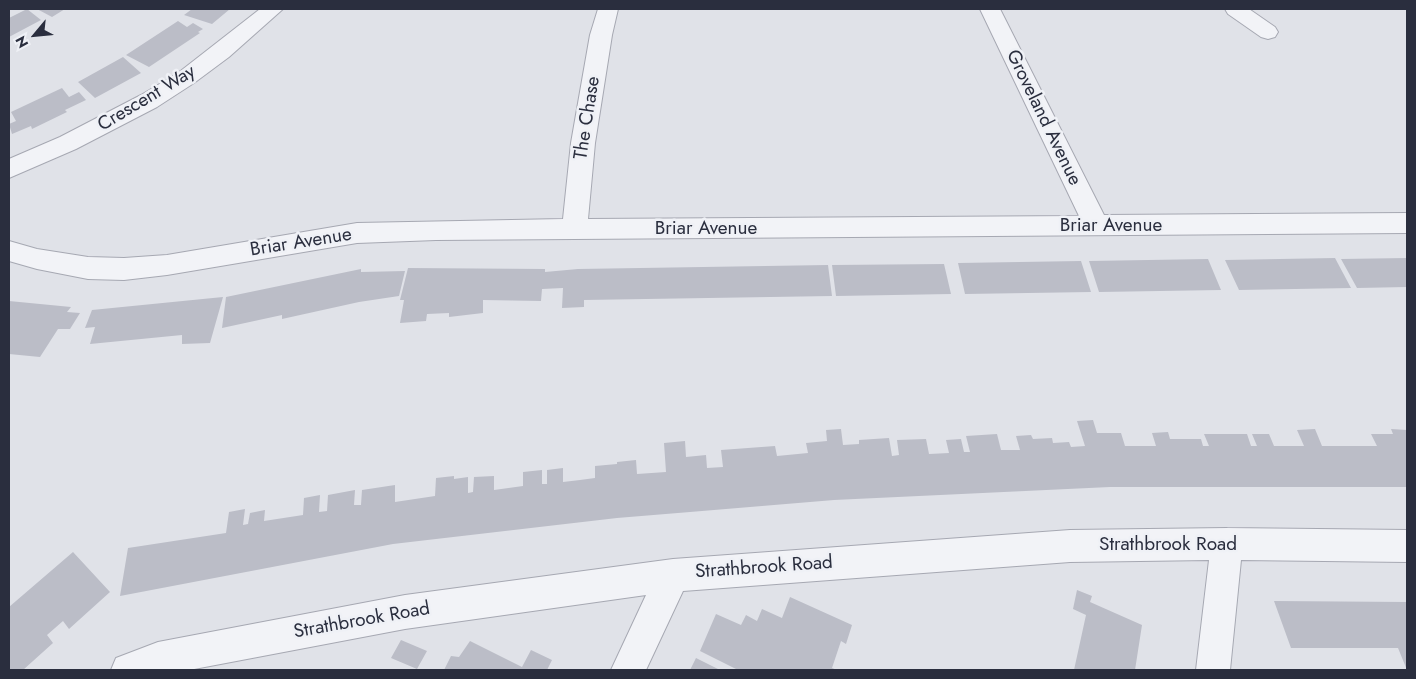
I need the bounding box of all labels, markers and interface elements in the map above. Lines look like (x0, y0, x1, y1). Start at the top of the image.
north arrow (10, 10, 60, 60)
text: N (10, 32, 33, 52)
street label: Groveland Avenue (1000, 46, 1086, 190)
street label: Crescent Way (94, 61, 200, 137)
street label: The Chase (570, 75, 606, 161)
street label: Briar Avenue (1060, 215, 1162, 237)
street label: Briar Avenue (655, 218, 757, 240)
street label: Briar Avenue (249, 224, 353, 262)
street label: Strathbrook Road (1099, 534, 1237, 556)
street label: Strathbrook Road (694, 552, 834, 584)
street label: Strathbrook Road (292, 598, 432, 644)

